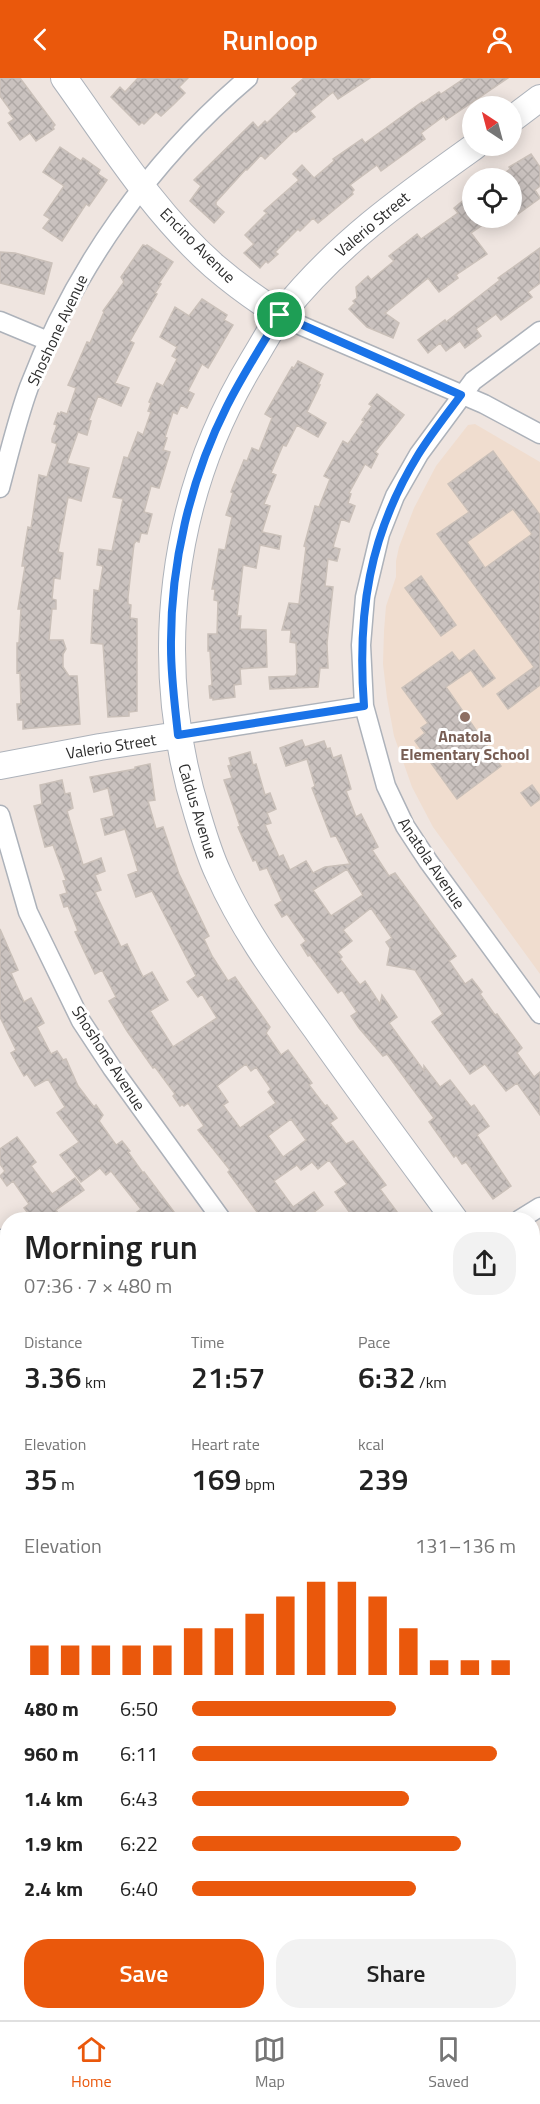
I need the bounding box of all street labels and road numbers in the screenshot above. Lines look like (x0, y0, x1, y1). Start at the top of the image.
street label: Valerio Street (329, 185, 415, 262)
street label: Encino Avenue (155, 202, 241, 288)
street label: Shoshone Avenue (21, 270, 93, 390)
street label: Valerio Street (64, 727, 158, 765)
street label: Caldus Avenue (172, 760, 224, 862)
street label: Anatola Avenue (393, 813, 471, 913)
street label: Shoshone Avenue (66, 1001, 152, 1115)

